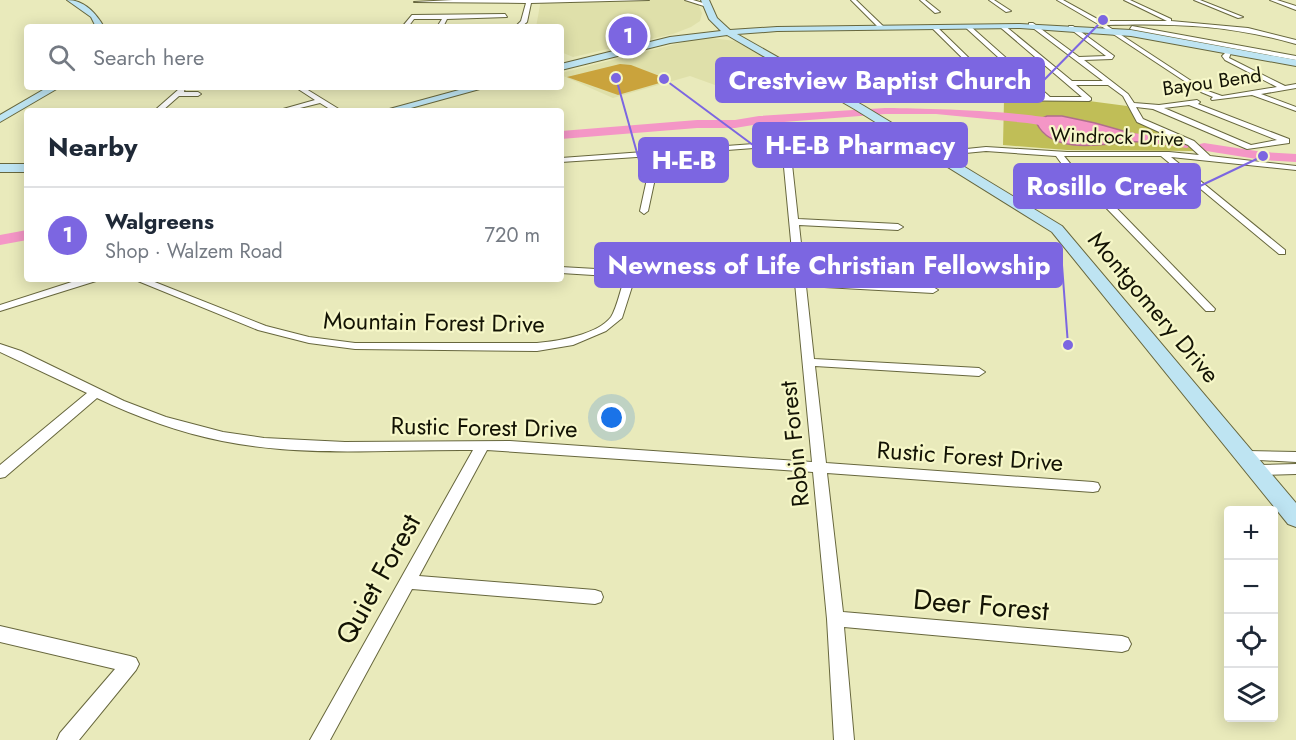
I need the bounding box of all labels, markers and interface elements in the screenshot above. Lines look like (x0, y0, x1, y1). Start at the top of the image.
pin: 1 (608, 14, 648, 58)
search box (24, 24, 564, 90)
icon: search (45, 41, 78, 74)
text: Search here (93, 41, 204, 73)
callout: Crestview Baptist Church (716, 58, 1044, 102)
text: Crestview Baptist Church (728, 61, 1032, 99)
street label: Bayou Bend (1160, 61, 1264, 103)
street label: Windrock Drive (1050, 120, 1184, 154)
callout: H-E-B Pharmacy (753, 123, 967, 167)
text: H-E-B Pharmacy (765, 126, 956, 164)
text: Nearby (48, 128, 137, 166)
callout: H-E-B (639, 138, 728, 182)
text: H-E-B (652, 141, 716, 179)
callout: Rosillo Creek (1014, 164, 1200, 208)
text: Rosillo Creek (1026, 167, 1188, 205)
text: Walgreens (105, 205, 214, 237)
text: 1 (62, 221, 73, 250)
text: 720 m (485, 221, 540, 250)
street label: Montgomery Drive (1080, 223, 1228, 391)
text: Shop · Walzem Road (105, 237, 283, 266)
callout: Newness of Life Christian Fellowship (595, 243, 1062, 287)
text: Newness of Life Christian Fellowship (607, 246, 1051, 284)
street label: Mountain Forest Drive (323, 303, 545, 341)
street label: Robin Forest (770, 379, 818, 509)
your location (597, 403, 626, 432)
street label: Rustic Forest Drive (390, 408, 578, 446)
street label: Rustic Forest Drive (876, 432, 1064, 480)
street label: Quiet Forest (325, 506, 431, 652)
map controls (1224, 506, 1278, 722)
button: + (1224, 506, 1278, 560)
button: − (1224, 560, 1278, 614)
street label: Deer Forest (911, 579, 1051, 631)
button: locate (1224, 614, 1278, 668)
button: layers (1224, 668, 1278, 722)

